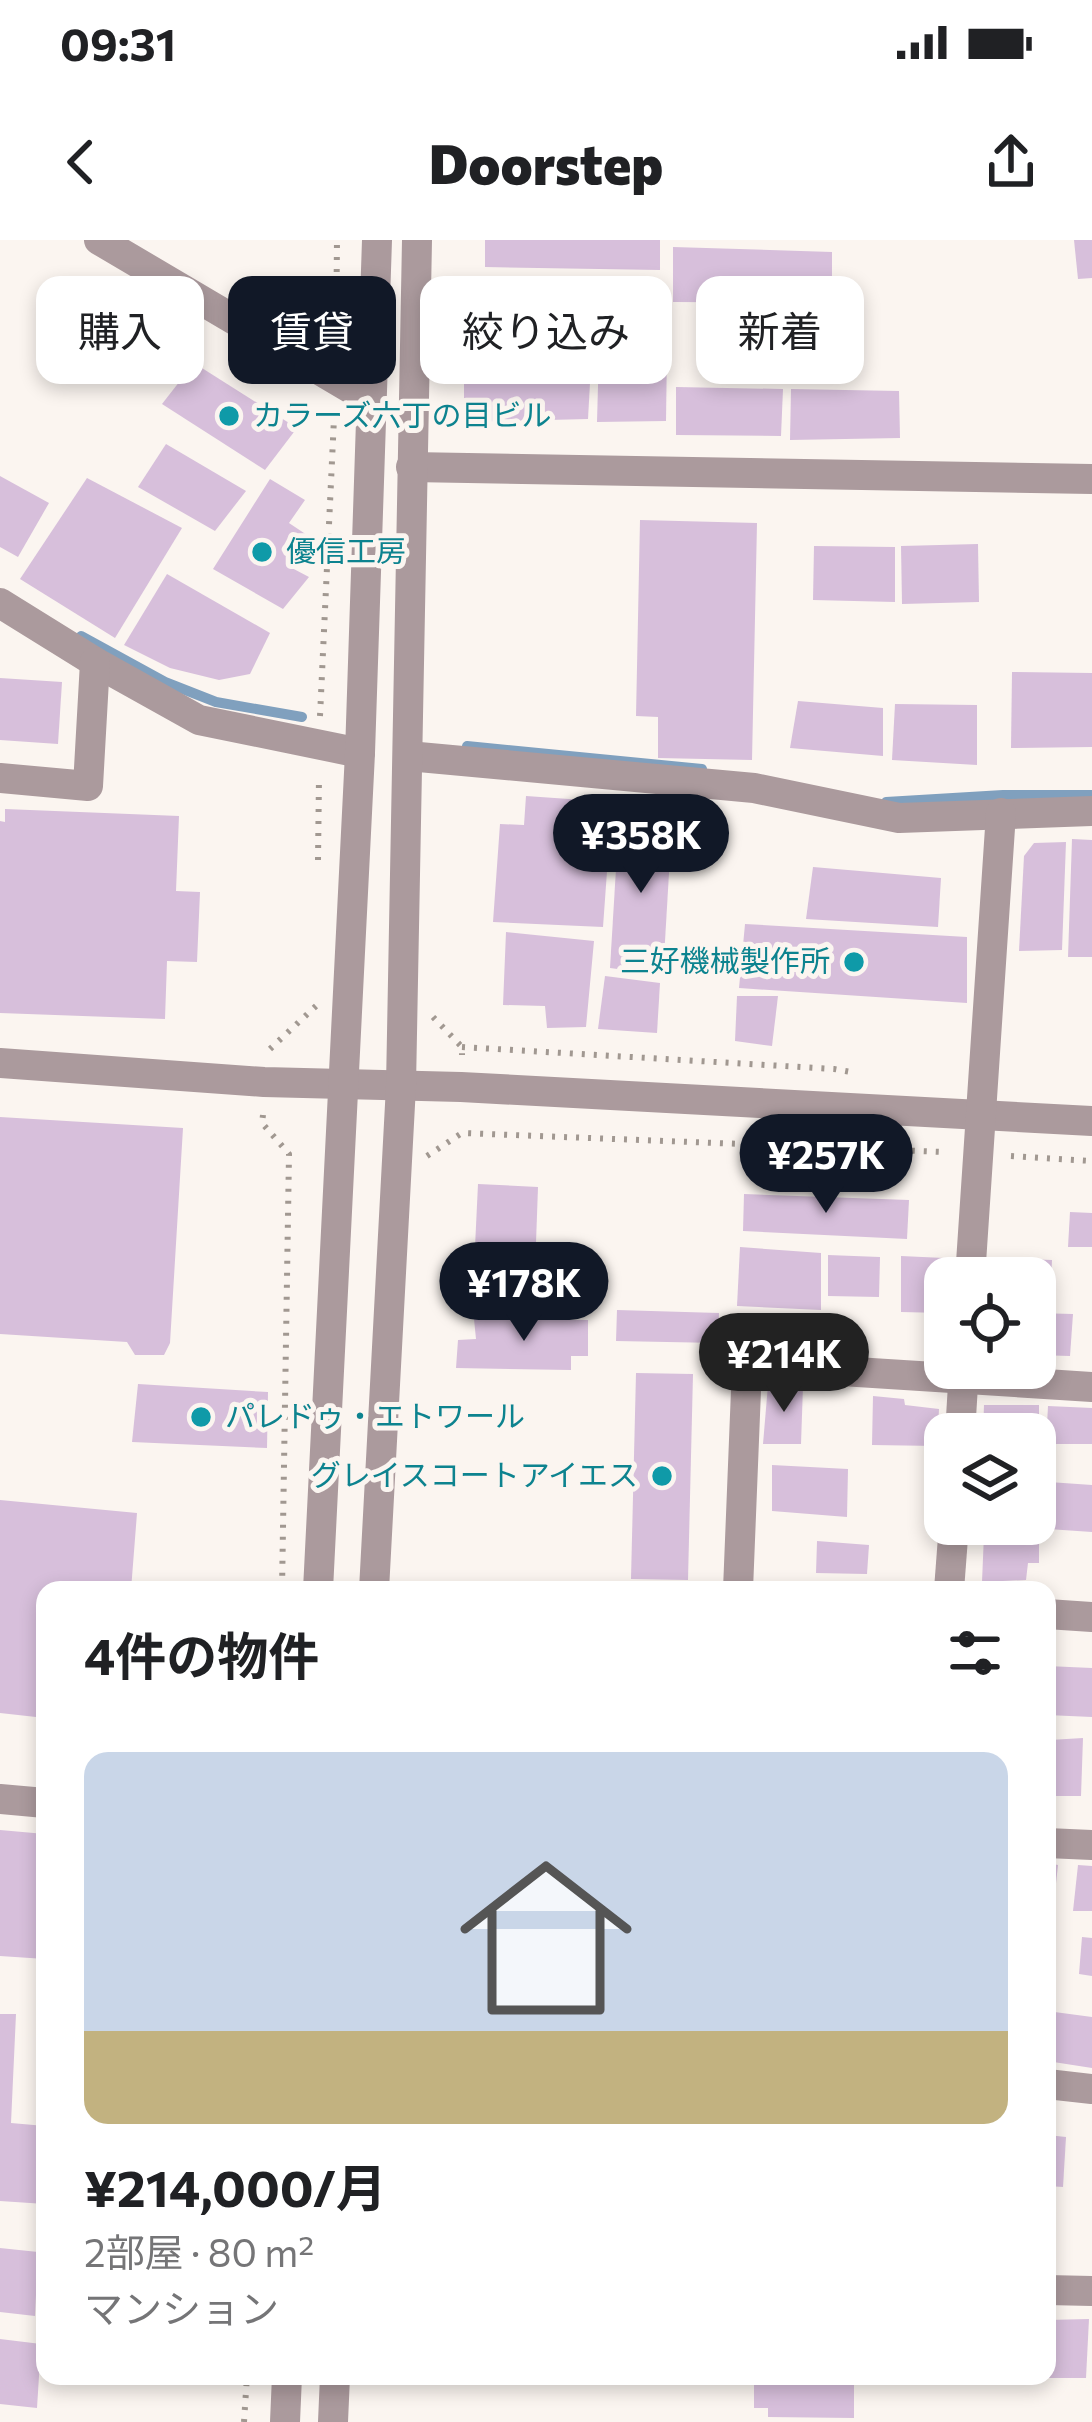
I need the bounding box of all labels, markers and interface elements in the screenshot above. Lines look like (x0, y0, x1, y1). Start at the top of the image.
text: 09:31 (60, 15, 176, 70)
icon: back (48, 129, 114, 195)
text: Doorstep (429, 129, 663, 195)
icon: share (978, 129, 1044, 195)
chip: 購入 (36, 276, 204, 384)
chip: 賃貸 (228, 276, 396, 384)
chip: 絞り込み (420, 276, 672, 384)
chip: 新着 (696, 276, 864, 384)
place label: カラーズ六丁の目ビル (253, 395, 552, 432)
marker: カラーズ六丁の目ビル (216, 403, 242, 429)
place label: 優信工房 (286, 531, 406, 568)
marker: 優信工房 (249, 539, 275, 565)
pin: ¥358K (557, 794, 725, 896)
text: ¥358K (580, 809, 702, 857)
place label: 三好機械製作所 (620, 941, 830, 978)
marker: 三好機械製作所 (841, 949, 867, 975)
pin: ¥257K (742, 1114, 910, 1216)
text: ¥257K (767, 1129, 885, 1177)
pin: ¥178K (440, 1242, 608, 1344)
text: ¥178K (466, 1257, 582, 1305)
map controls (924, 1257, 1056, 1545)
button: locate (924, 1257, 1056, 1389)
pin: ¥214K (700, 1313, 868, 1415)
text: ¥214K (726, 1328, 842, 1376)
place label: パレドゥ・エトワール (225, 1396, 525, 1433)
marker: パレドゥ・エトワール (188, 1404, 214, 1430)
button: layers (924, 1413, 1056, 1545)
place label: グレイスコートアイエス (311, 1455, 638, 1492)
marker: グレイスコートアイエス (649, 1463, 675, 1489)
icon: filters (942, 1620, 1008, 1686)
text: 4件の物件 (84, 1623, 319, 1686)
icon: home (438, 1830, 654, 2046)
text: ¥214,000/月 (84, 2155, 387, 2218)
text: 2部屋 · 80 m² (84, 2227, 314, 2275)
text: マンション (84, 2283, 279, 2331)

